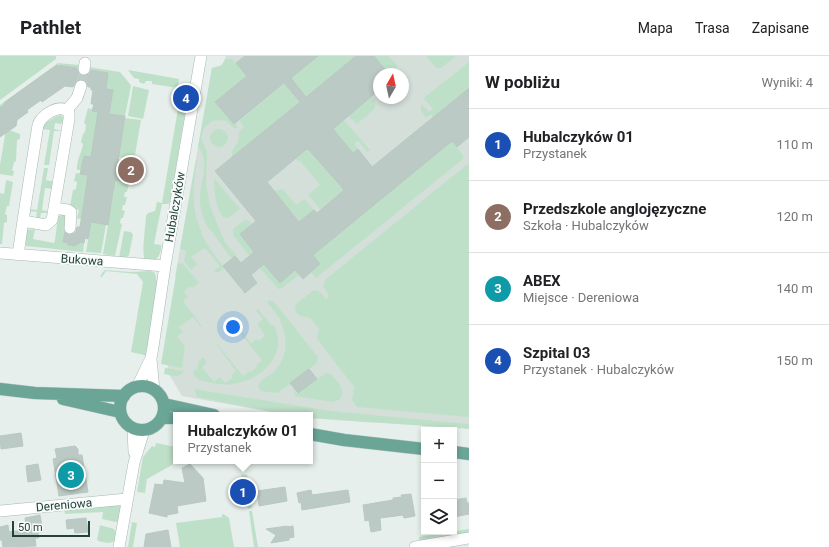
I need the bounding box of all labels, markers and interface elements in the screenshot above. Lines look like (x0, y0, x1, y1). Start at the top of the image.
text: Pathlet (20, 16, 81, 39)
text: Mapa (638, 20, 673, 36)
text: Trasa (695, 20, 730, 36)
text: Zapisane (752, 20, 809, 36)
north arrow (373, 68, 409, 104)
text: W pobliżu (485, 72, 560, 92)
text: Wyniki: 4 (762, 75, 813, 90)
pin: 4 (173, 83, 199, 113)
text: Hubalczyków 01 (523, 128, 634, 146)
text: 1 (494, 137, 502, 152)
text: 110 m (776, 137, 813, 152)
text: Przystanek (523, 146, 587, 161)
pin: 2 (118, 155, 144, 185)
street label: Hubalczyków (162, 171, 188, 243)
text: Przedszkole anglojęzyczne (523, 200, 706, 218)
text: 2 (494, 209, 502, 224)
text: 120 m (776, 209, 813, 224)
text: Szkoła · Hubalczyków (523, 218, 649, 233)
street label: Bukowa (60, 252, 104, 268)
text: ABEX (523, 272, 561, 290)
text: 3 (494, 281, 502, 296)
text: 140 m (776, 281, 813, 296)
text: Miejsce · Dereniowa (523, 290, 639, 305)
your location (223, 317, 243, 337)
text: Szpital 03 (523, 344, 590, 362)
text: 4 (494, 353, 502, 368)
text: 150 m (776, 353, 813, 368)
text: Przystanek · Hubalczyków (523, 362, 674, 377)
popup (173, 412, 313, 464)
text: Hubalczyków 01 (188, 422, 298, 440)
map controls (421, 427, 457, 535)
button: + (421, 427, 457, 463)
text: Przystanek (188, 440, 251, 455)
pin: 3 (58, 460, 84, 490)
button: − (421, 463, 457, 499)
pin: 1 (230, 477, 256, 507)
street label: Dereniowa (35, 496, 93, 514)
button: layers (421, 499, 457, 535)
scale bar (12, 519, 90, 538)
text: 50 m (18, 521, 43, 534)

